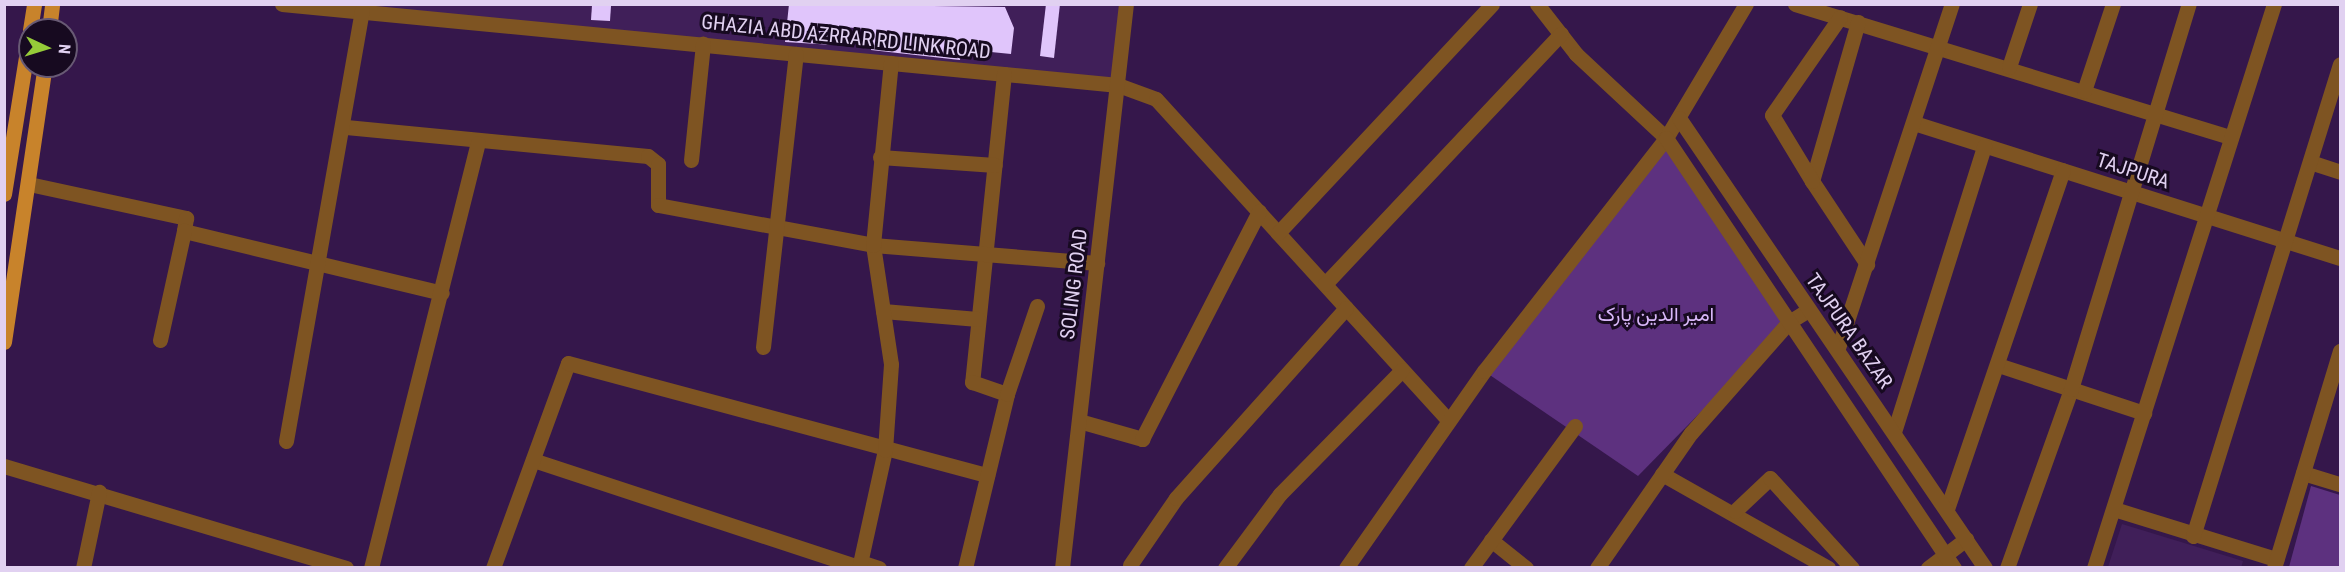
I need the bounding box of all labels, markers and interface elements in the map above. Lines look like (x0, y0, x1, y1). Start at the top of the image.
street label: GHAZIA ABD AZRRAR RD LINK ROAD (700, 10, 992, 64)
north arrow (18, 18, 78, 78)
text: N (55, 44, 74, 55)
street label: TAJPURA (2093, 148, 2173, 194)
street label: SOLING ROAD (1055, 227, 1093, 341)
street label: TAJPURA BAZAR (1800, 269, 1898, 393)
park label: امیر الدین پارک (1598, 302, 1714, 326)

